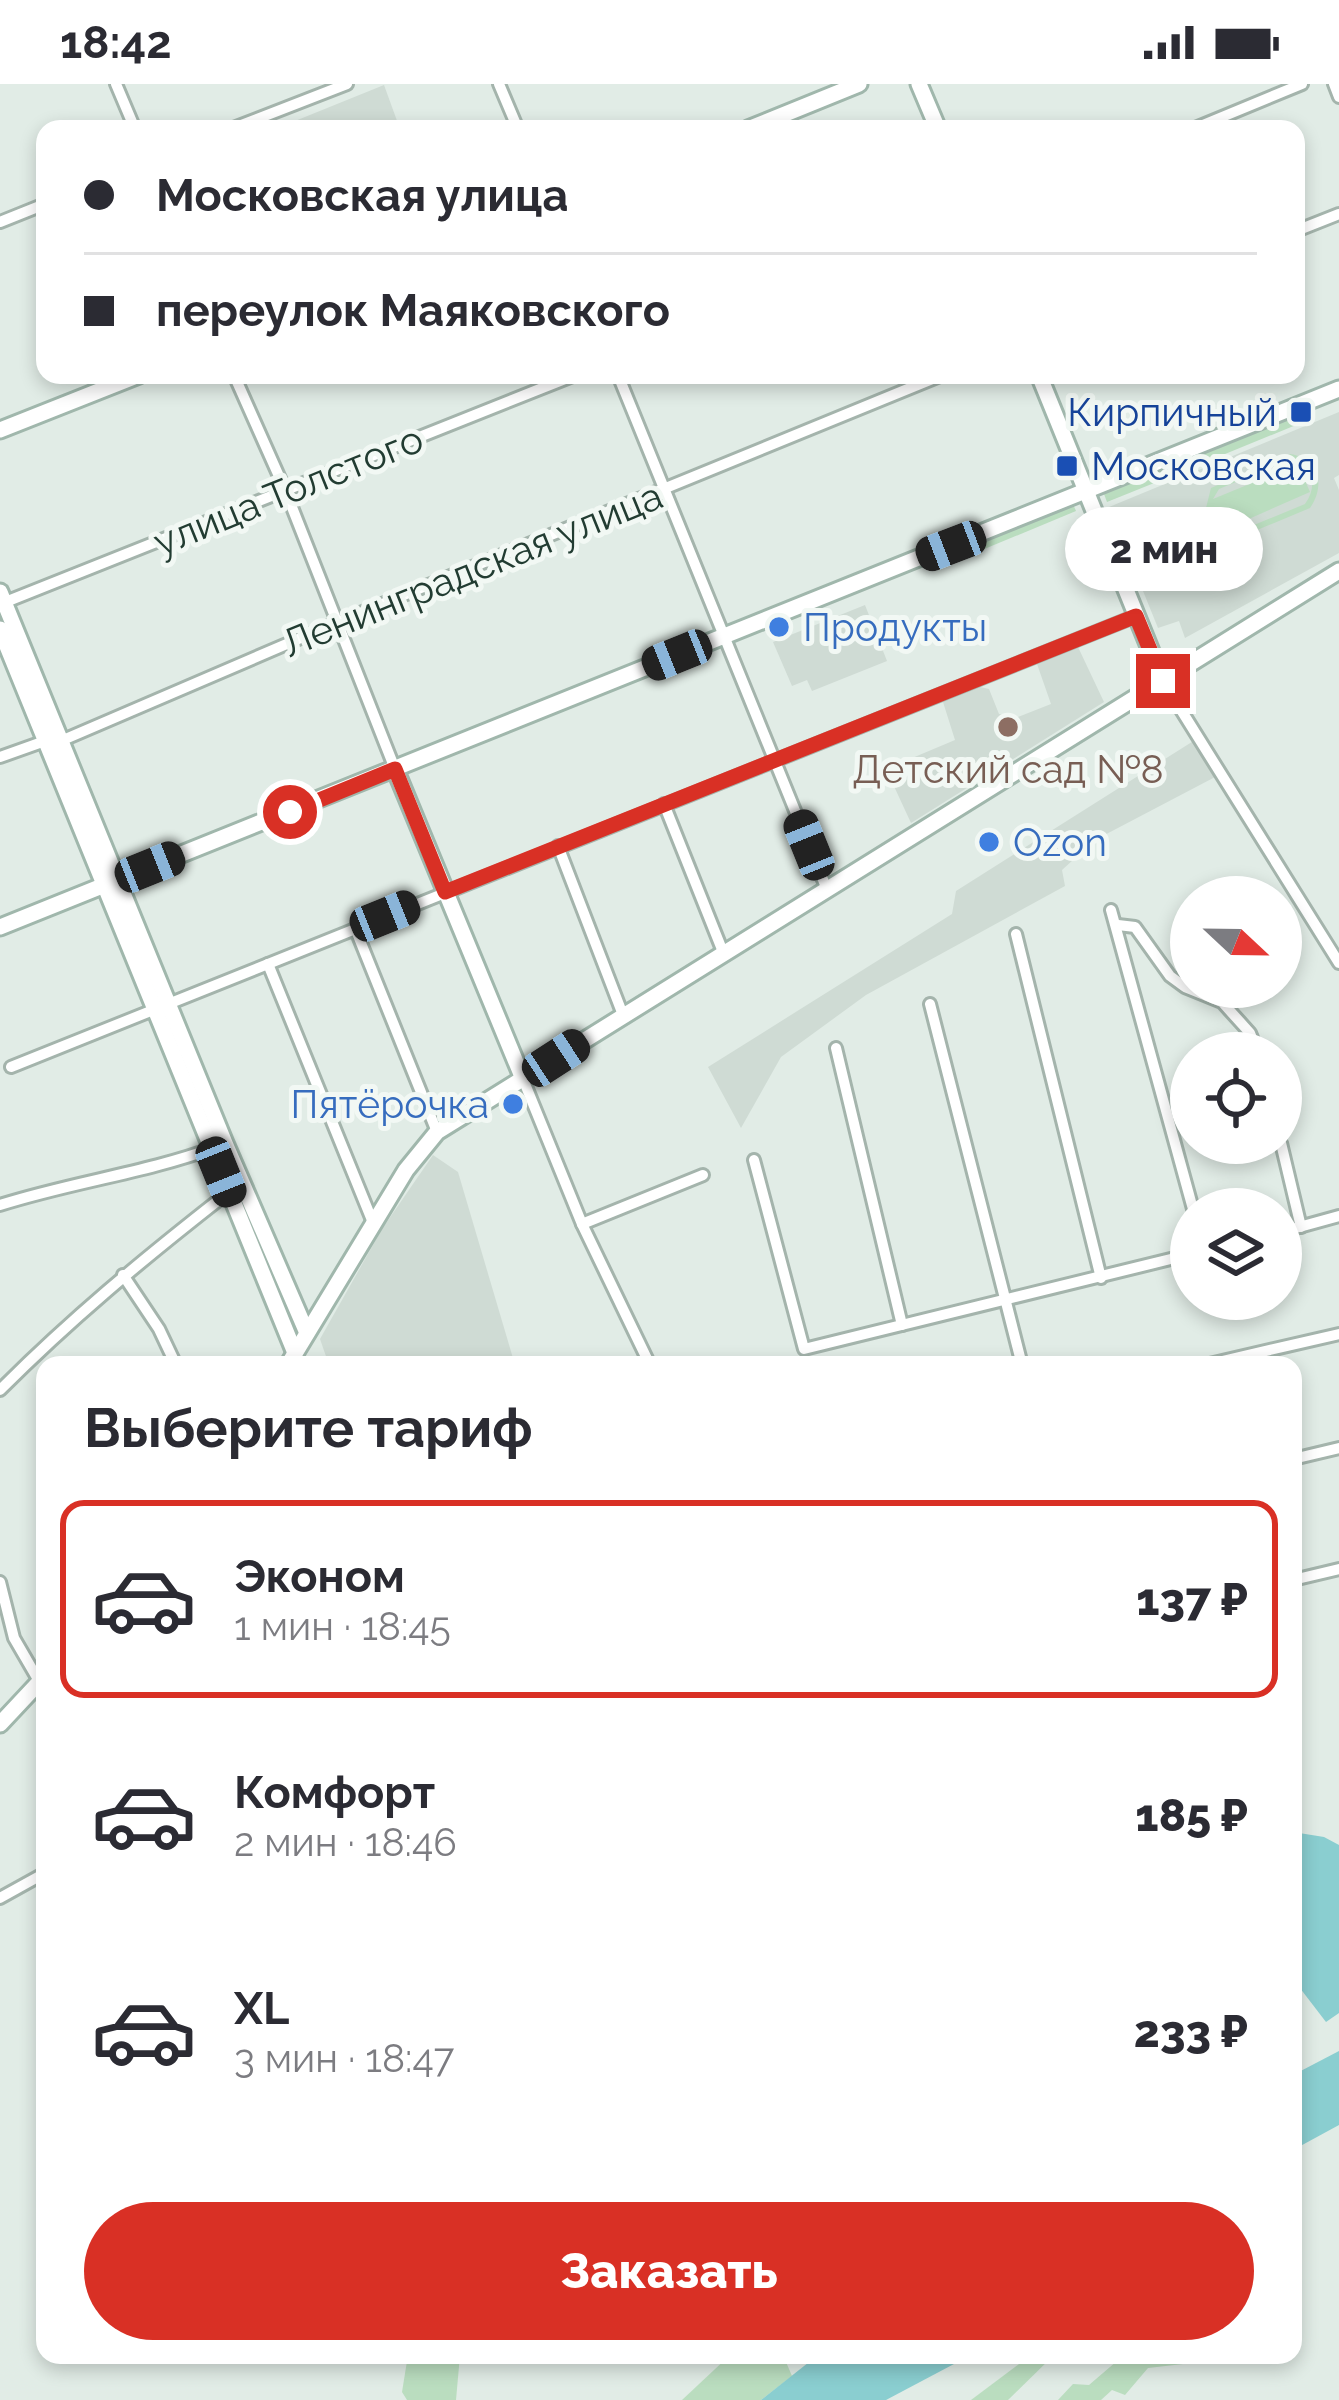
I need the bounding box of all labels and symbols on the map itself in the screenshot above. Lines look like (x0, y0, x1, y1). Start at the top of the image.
place label: Кирпичный (1067, 389, 1277, 435)
marker: Кирпичный (1288, 399, 1314, 425)
street label: улица Толстого (147, 415, 429, 565)
place label: Московская (1091, 443, 1316, 489)
marker: Московская (1054, 453, 1080, 479)
street label: Ленинградская улица (275, 472, 669, 666)
callout: 2 мин (1064, 507, 1262, 591)
car (911, 516, 991, 576)
place label: Продукты (803, 604, 987, 650)
marker: Продукты (766, 614, 792, 640)
car (637, 625, 717, 685)
route end (1136, 654, 1190, 708)
marker: Детский сад №8 (995, 714, 1021, 740)
place label: Детский сад №8 (852, 746, 1164, 792)
route start (263, 785, 317, 839)
car (779, 805, 839, 885)
place label: Ozon (1013, 819, 1107, 865)
marker: Ozon (976, 829, 1002, 855)
car (110, 837, 190, 897)
north arrow (1170, 876, 1302, 1008)
car (345, 886, 425, 946)
car (516, 1023, 596, 1093)
place label: Пятёрочка (291, 1081, 489, 1127)
marker: Пятёрочка (500, 1091, 526, 1117)
car (191, 1132, 251, 1212)

